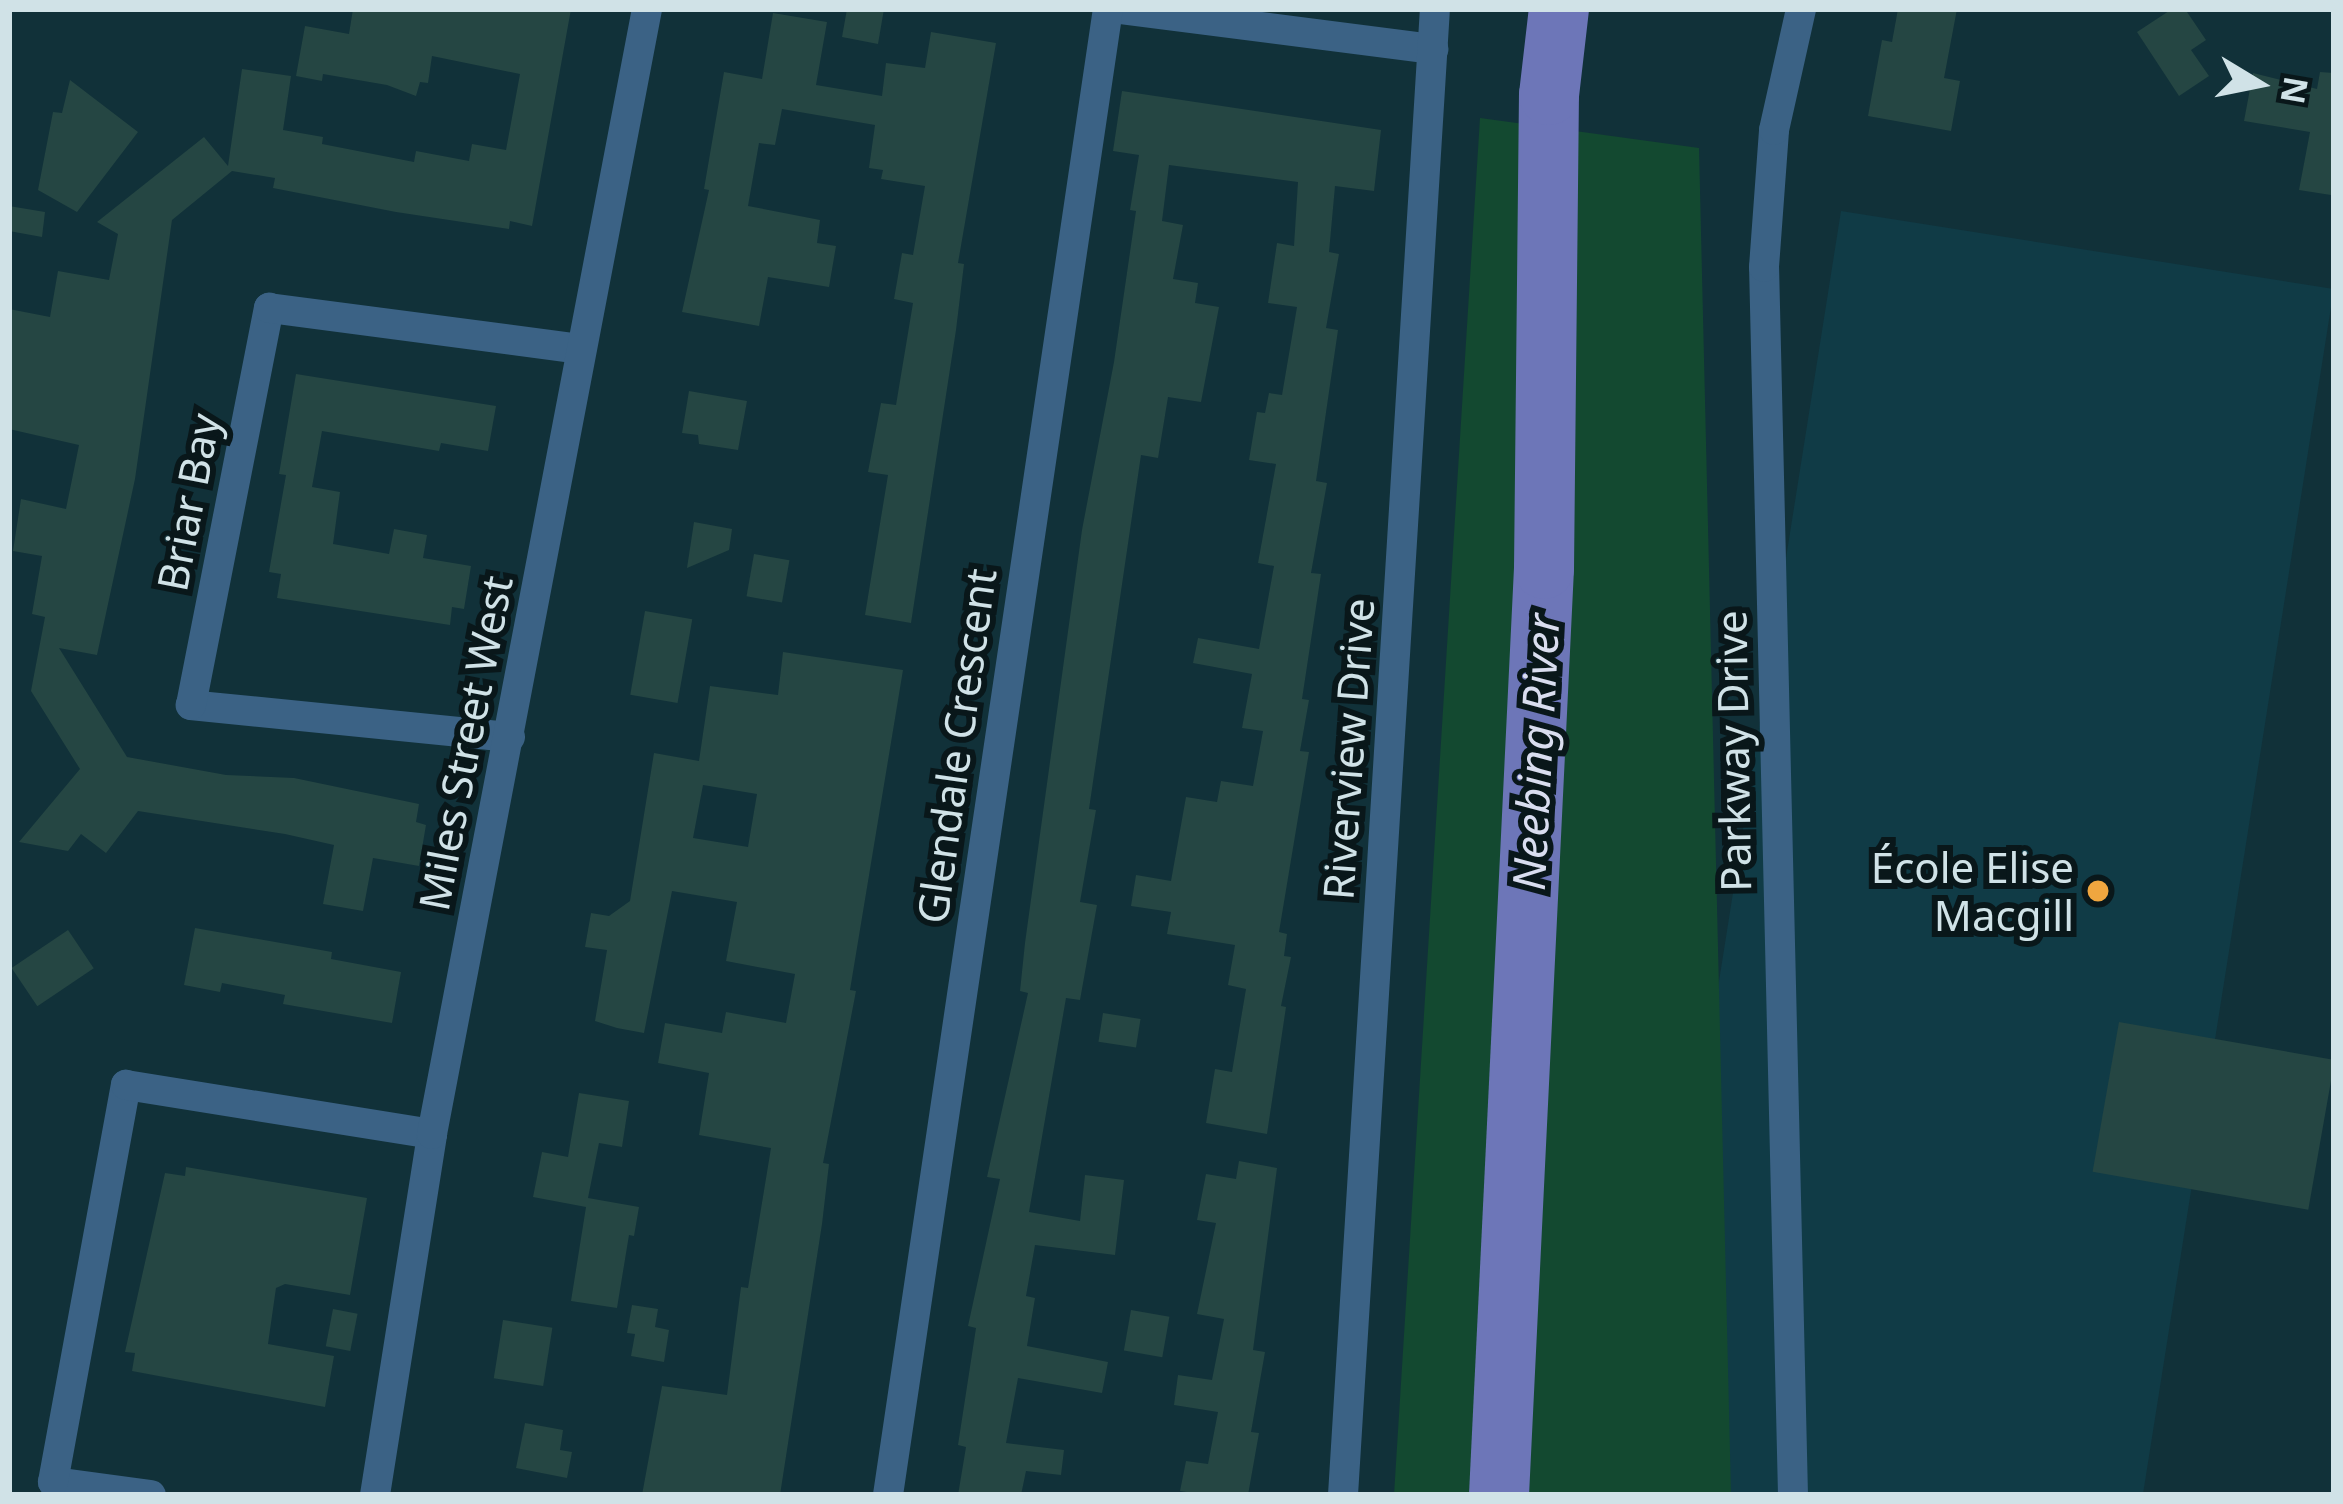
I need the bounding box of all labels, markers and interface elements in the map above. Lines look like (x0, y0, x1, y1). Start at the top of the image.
north arrow (2199, 24, 2319, 144)
text: N (2270, 73, 2319, 107)
street label: Briar Bay (146, 409, 230, 595)
street label: Glendale Crescent (906, 565, 1006, 927)
street label: Miles Street West (408, 571, 522, 915)
street label: Riverview Drive (1312, 597, 1384, 901)
street label: Parkway Drive (1705, 610, 1761, 892)
water label: Neebing River (1501, 612, 1569, 892)
place label: École Elise Macgill (1871, 842, 2074, 940)
marker: École Elise Macgill (2085, 878, 2111, 904)

